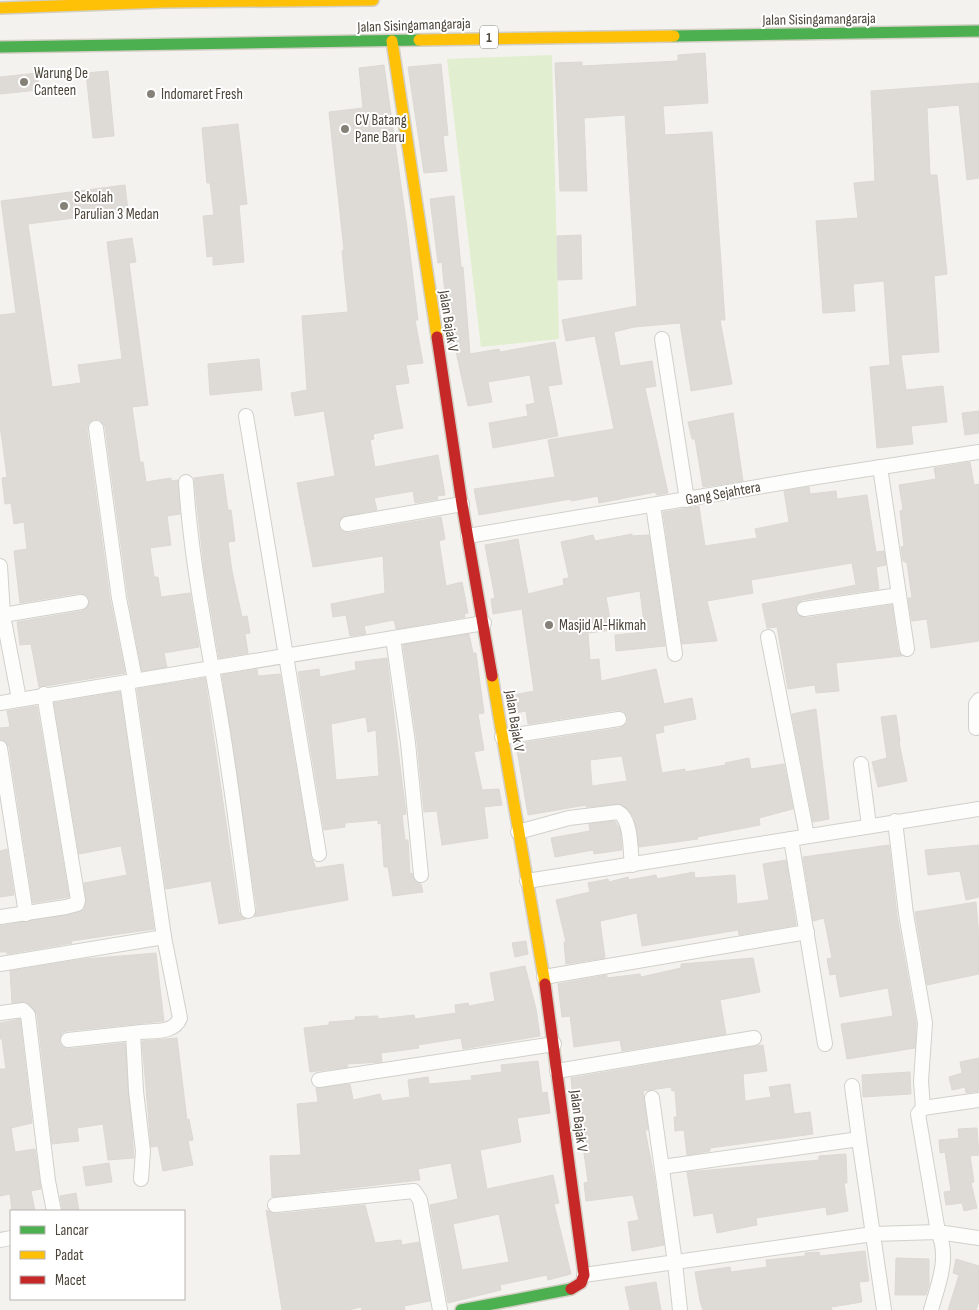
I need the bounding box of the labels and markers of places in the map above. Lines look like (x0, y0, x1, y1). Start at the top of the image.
place label: Warung De Canteen (34, 64, 88, 100)
marker: Warung De Canteen (18, 76, 30, 88)
place label: Indomaret Fresh (161, 85, 243, 104)
marker: Indomaret Fresh (145, 88, 157, 100)
place label: CV Batang Pane Baru (355, 111, 407, 147)
marker: CV Batang Pane Baru (339, 123, 351, 135)
place label: Sekolah Parulian 3 Medan (74, 188, 159, 224)
marker: Sekolah Parulian 3 Medan (58, 200, 70, 212)
place label: Masjid Al-Hikmah (559, 616, 646, 635)
marker: Masjid Al-Hikmah (543, 619, 555, 631)

